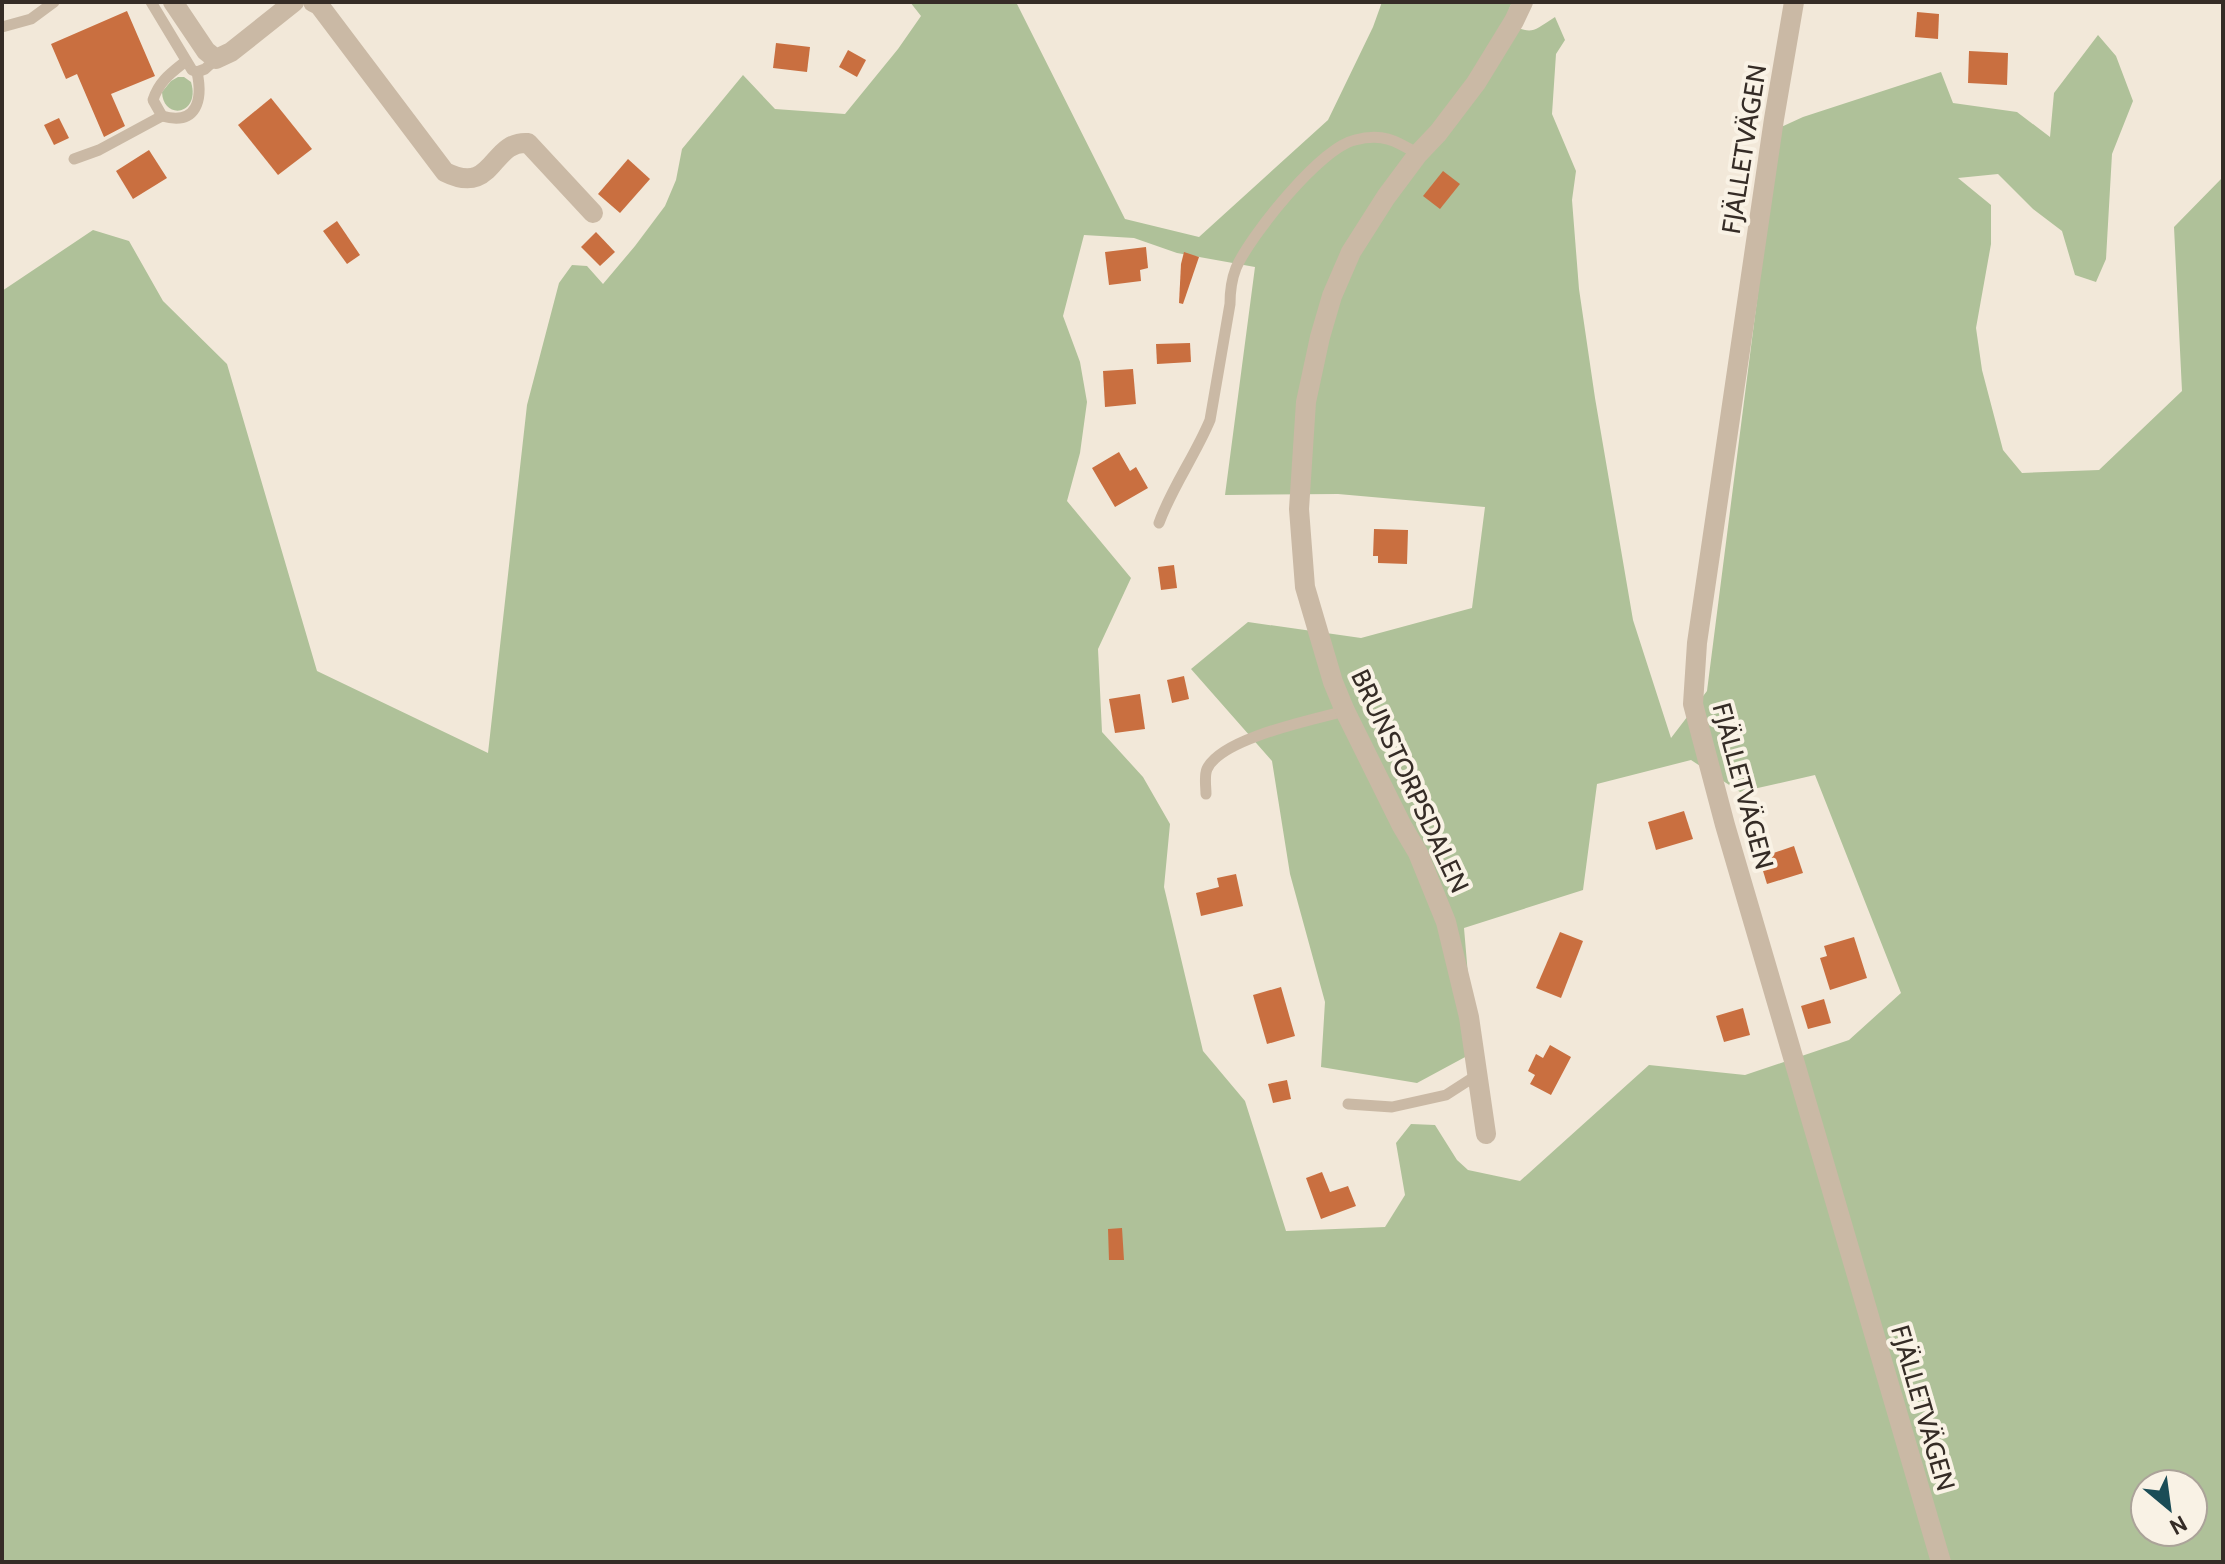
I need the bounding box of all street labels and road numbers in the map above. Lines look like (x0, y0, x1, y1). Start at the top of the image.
street label: FJÄLLETVÄGEN (1715, 62, 1773, 236)
street label: BRUNSTORPSDALEN (1344, 664, 1476, 898)
street label: FJÄLLETVÄGEN (1705, 699, 1781, 873)
street label: FJÄLLETVÄGEN (1884, 1321, 1962, 1495)

